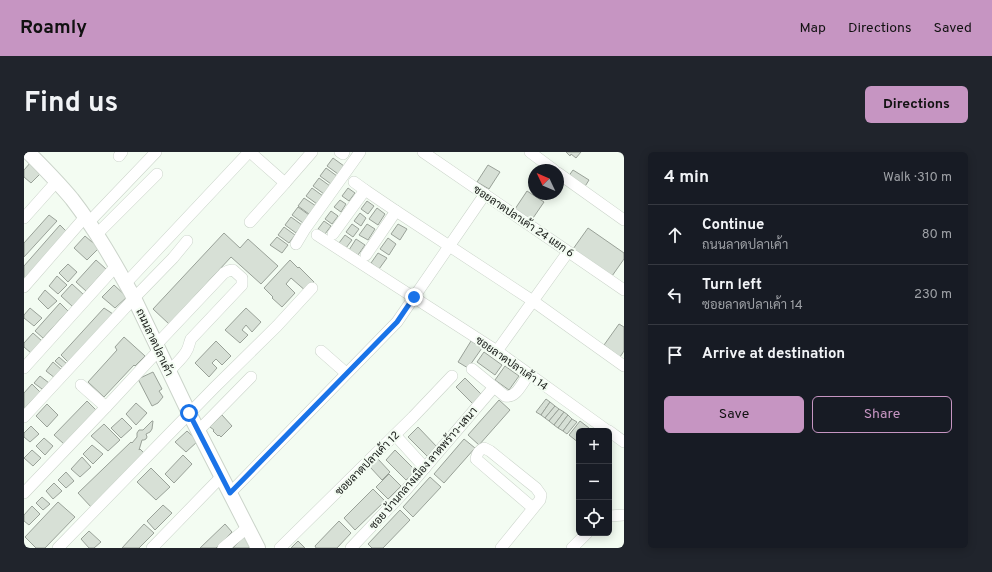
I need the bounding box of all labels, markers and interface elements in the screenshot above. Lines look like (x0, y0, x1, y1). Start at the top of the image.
text: Roamly (20, 16, 87, 40)
text: Map (800, 20, 826, 37)
text: Directions (848, 20, 912, 37)
text: Saved (934, 20, 972, 37)
text: Find us (24, 86, 118, 122)
button: Directions (865, 86, 968, 123)
north arrow (528, 164, 564, 200)
text: 4 min (664, 167, 709, 189)
text: Walk · 310 m (883, 170, 952, 186)
street label: ซอยลาดปลาเค้า 24 แยก 6 (470, 182, 577, 261)
text: Continue (702, 216, 764, 235)
icon: ahead (664, 224, 686, 246)
text: 80 m (922, 227, 952, 243)
text: ถนนลาดปลาเค้า (702, 238, 788, 254)
text: Turn left (702, 276, 762, 295)
icon: left (664, 284, 686, 306)
text: 230 m (914, 287, 952, 303)
route end (405, 288, 423, 306)
text: ซอยลาดปลาเค้า 14 (702, 298, 803, 314)
street label: ถนนลาดปลาเค้า (132, 306, 177, 378)
street label: ซอยลาดปลาเค้า 14 (472, 333, 551, 394)
icon: arrive (664, 344, 686, 366)
text: Arrive at destination (702, 345, 845, 364)
button: Save (664, 396, 804, 433)
button: Share (812, 396, 952, 433)
route start (180, 404, 198, 422)
street label: ซอย บ้านกลางเมือง ลาดพร้าว-เสนา (366, 404, 481, 533)
street label: ซอยลาดปลาเค้า 12 (332, 428, 403, 499)
map controls (576, 428, 612, 536)
button: + (576, 428, 612, 464)
button: − (576, 464, 612, 500)
button: locate (576, 500, 612, 536)

